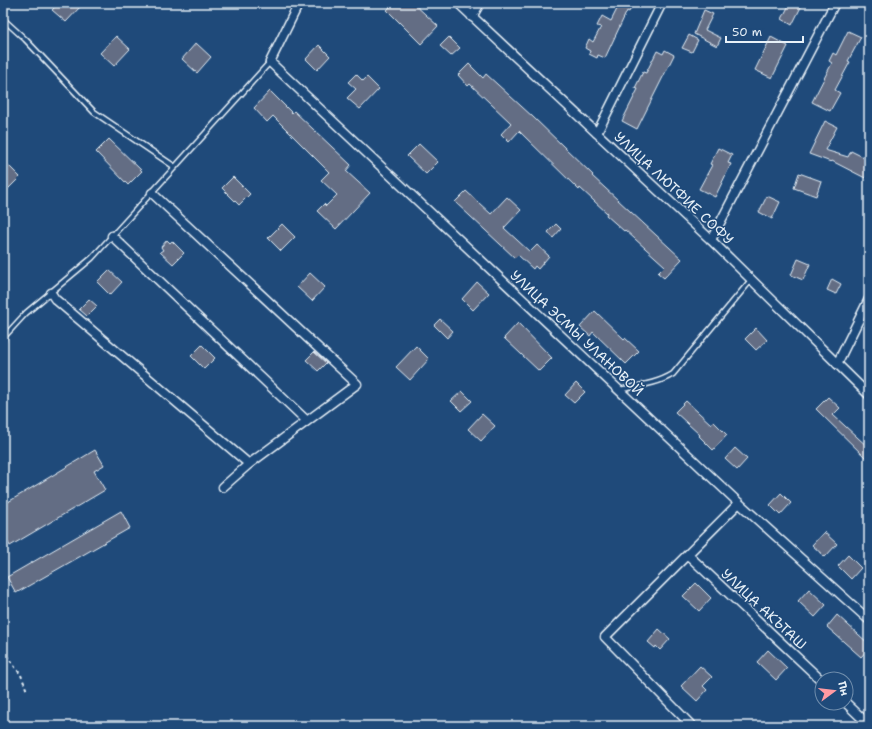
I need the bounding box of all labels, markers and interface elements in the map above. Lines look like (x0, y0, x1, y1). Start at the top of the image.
scale bar (726, 18, 803, 44)
text: 50 m (732, 24, 762, 40)
street label: УЛИЦА ЛЮТФИЕ СОФУ (610, 128, 738, 248)
street label: УЛИЦА ЭСМЫ УЛАНОВОЙ (506, 266, 648, 400)
street label: УЛИЦА АКЪТАШ (717, 565, 811, 653)
north arrow (814, 671, 854, 711)
text: Пн (834, 680, 852, 698)

